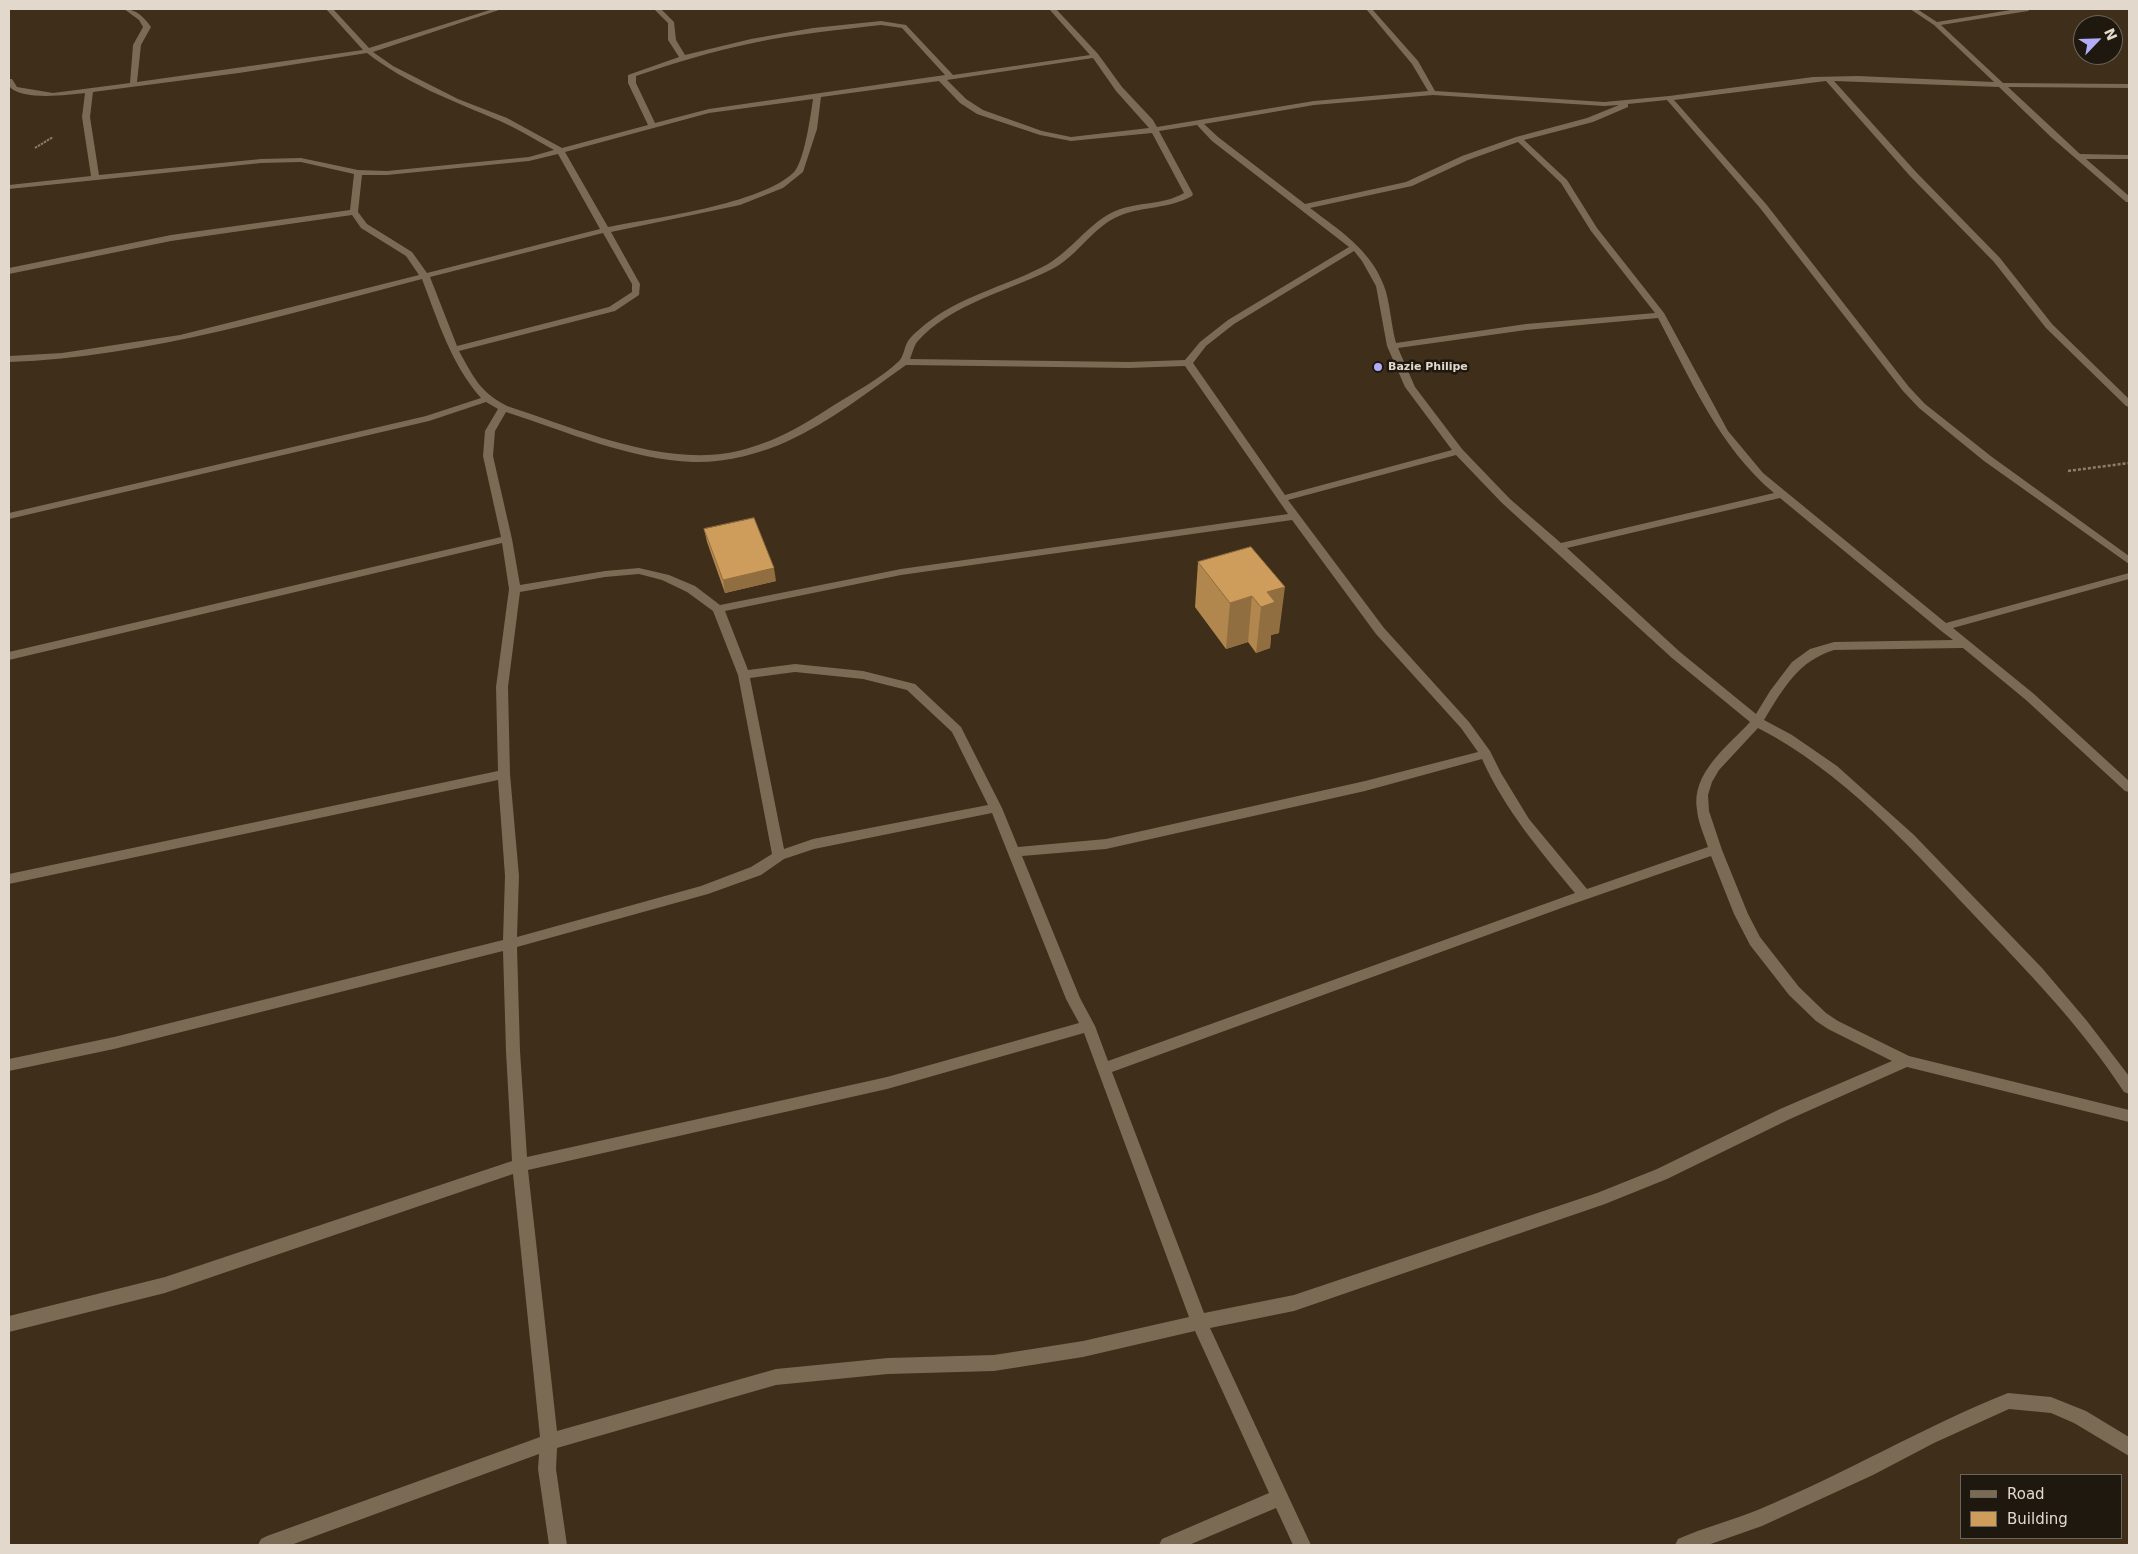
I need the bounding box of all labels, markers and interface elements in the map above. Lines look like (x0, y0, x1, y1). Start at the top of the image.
north arrow (2073, 15, 2123, 65)
text: N (2101, 26, 2120, 43)
place label: Bazie Philipe (1388, 360, 1468, 374)
marker: Bazie Philipe (1372, 361, 1384, 373)
legend (1960, 1474, 2123, 1539)
text: Road (2007, 1485, 2045, 1503)
text: Building (2007, 1510, 2068, 1528)

